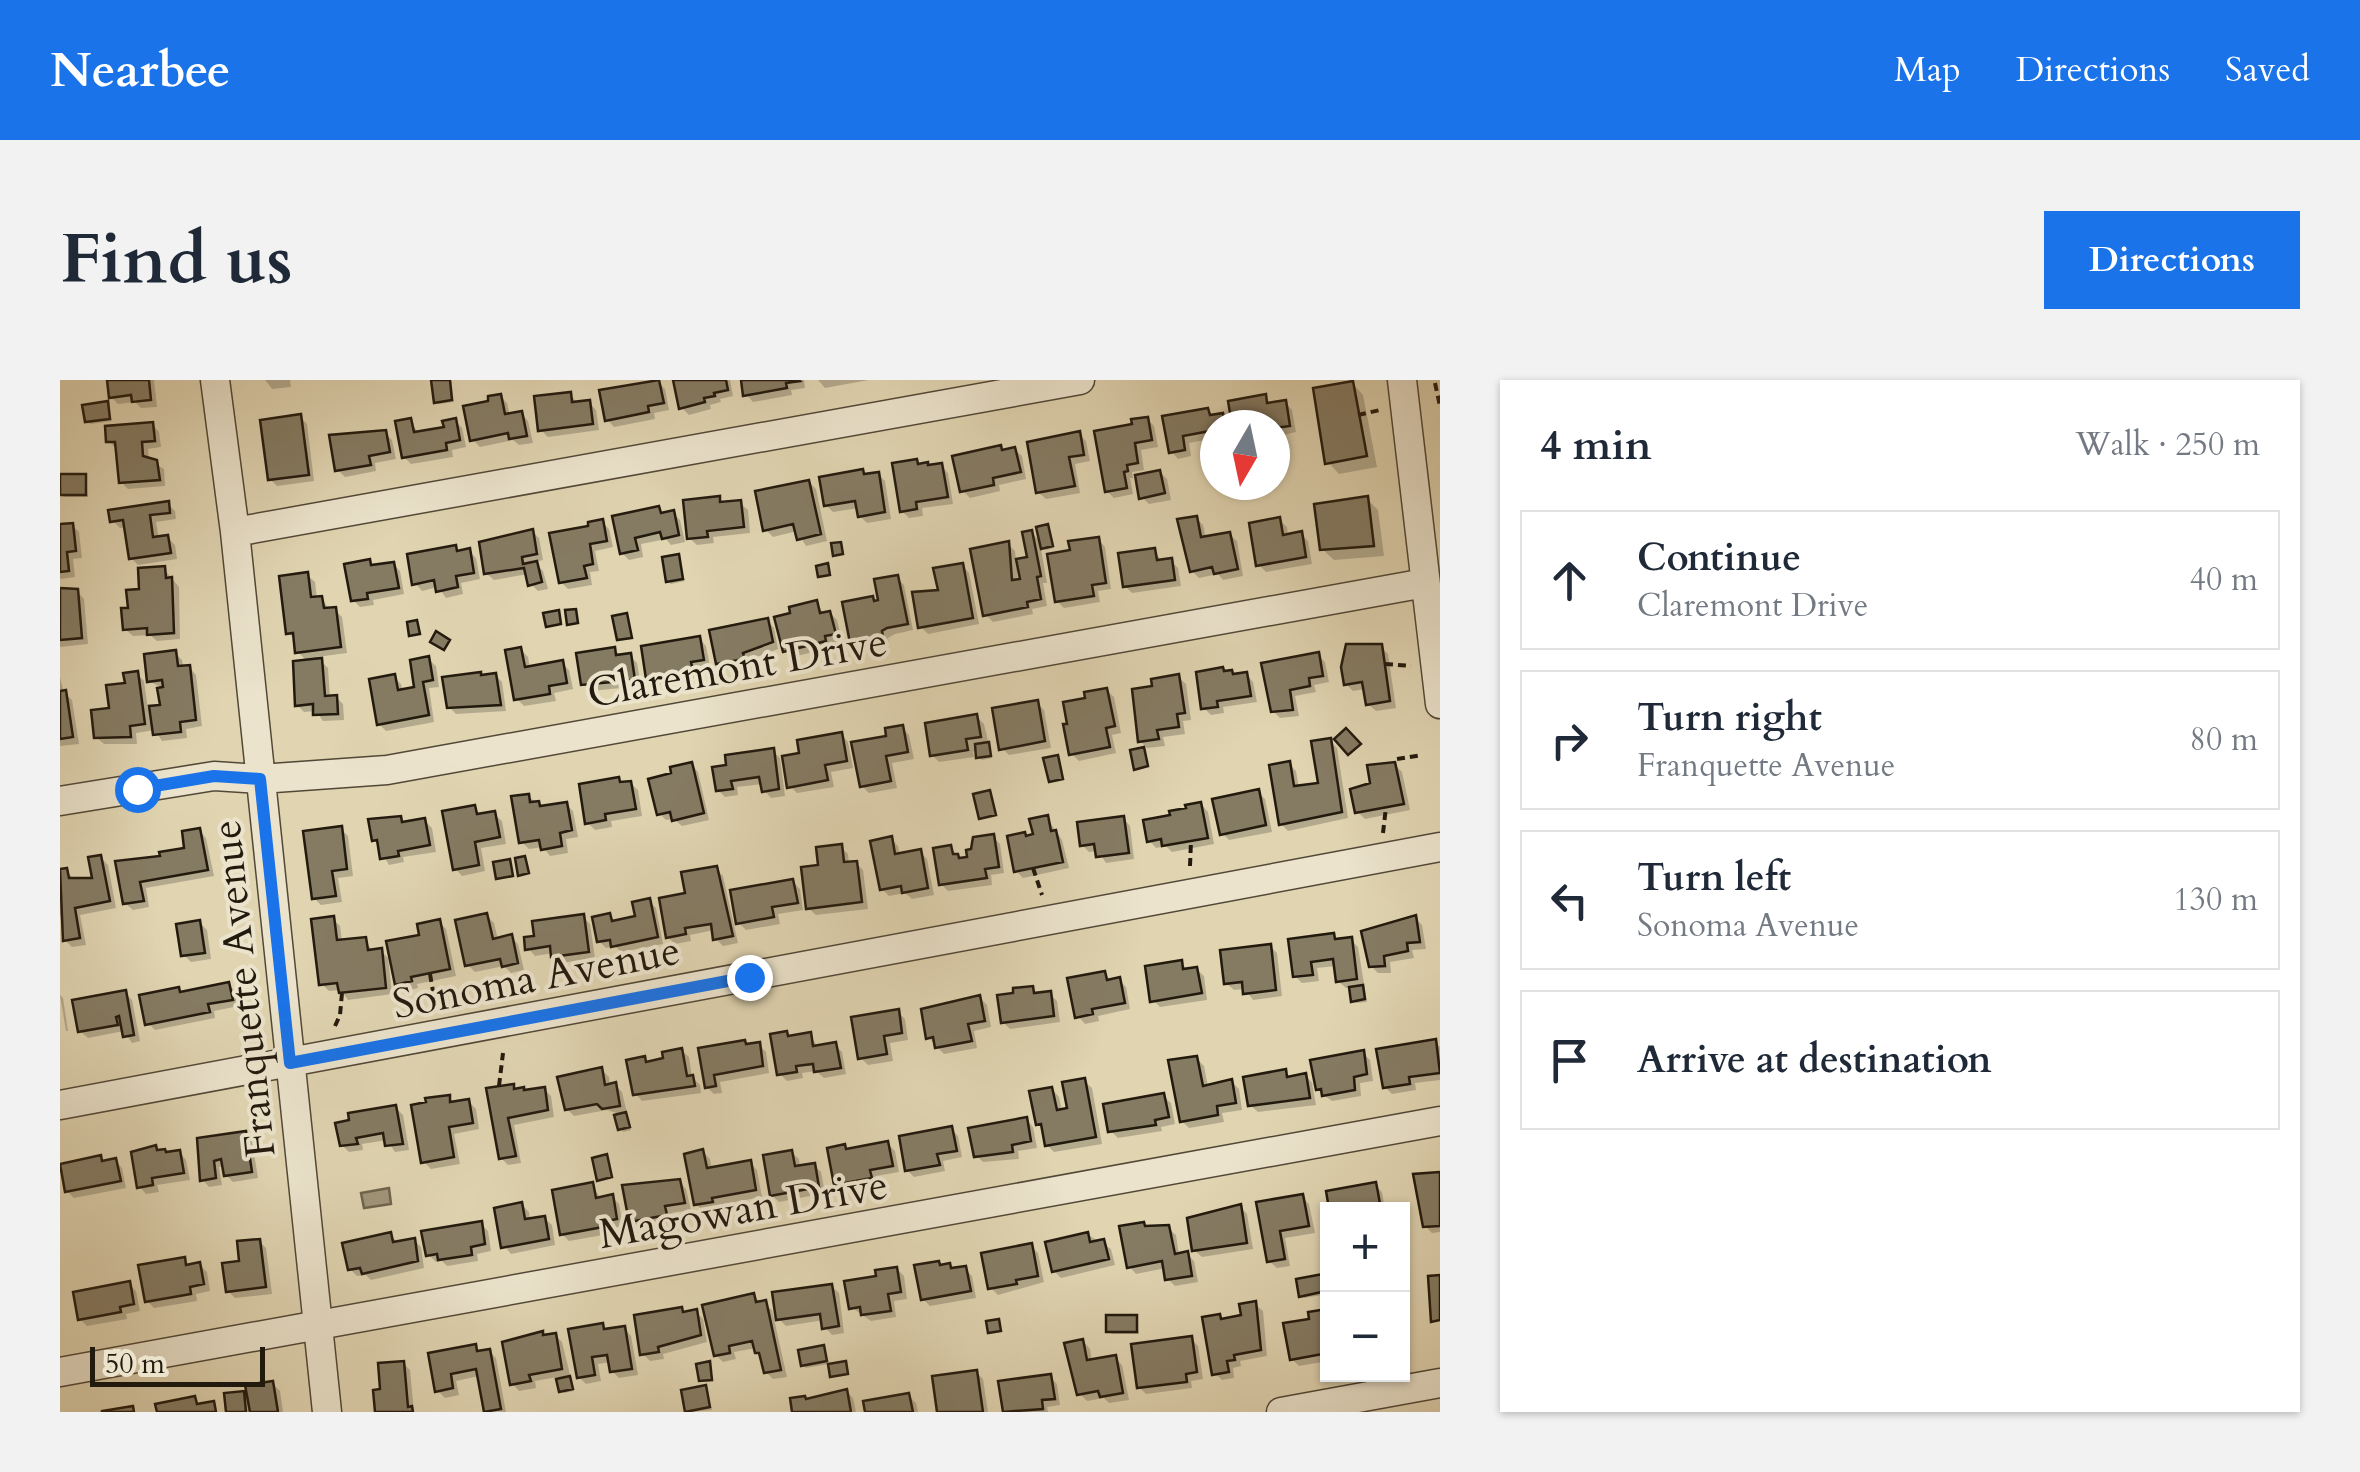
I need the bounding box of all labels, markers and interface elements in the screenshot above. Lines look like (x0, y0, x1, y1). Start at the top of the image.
text: Nearbee (50, 38, 231, 103)
text: Map (1894, 46, 1961, 94)
text: Directions (2016, 46, 2170, 94)
text: Saved (2225, 46, 2310, 94)
button: Directions (2044, 211, 2300, 309)
text: Find us (60, 213, 293, 307)
north arrow (1200, 410, 1290, 500)
text: 4 min (1540, 417, 1652, 474)
text: Walk · 250 m (2075, 423, 2260, 467)
text: Continue (1637, 532, 1801, 584)
icon: ahead (1542, 553, 1597, 608)
text: 40 m (2190, 558, 2258, 602)
text: Claremont Drive (1637, 584, 1868, 628)
street label: Claremont Drive (583, 613, 892, 722)
text: Turn right (1637, 692, 1822, 744)
icon: right (1542, 713, 1597, 768)
text: 80 m (2190, 718, 2258, 762)
text: Franquette Avenue (1637, 744, 1895, 788)
route start (115, 767, 161, 813)
street label: Franquette Avenue (197, 817, 290, 1160)
text: Turn left (1637, 852, 1791, 904)
icon: left (1542, 873, 1597, 928)
text: 130 m (2173, 878, 2258, 922)
text: Sonoma Avenue (1637, 904, 1859, 948)
street label: Sonoma Avenue (388, 922, 685, 1033)
route end (727, 955, 773, 1001)
icon: arrive (1542, 1033, 1597, 1088)
text: Arrive at destination (1637, 1034, 1992, 1086)
street label: Magowan Drive (594, 1156, 892, 1263)
map controls (1320, 1202, 1410, 1382)
button: + (1320, 1202, 1410, 1292)
button: − (1320, 1292, 1410, 1382)
scale bar (90, 1342, 265, 1386)
text: 50 m (105, 1345, 165, 1383)

